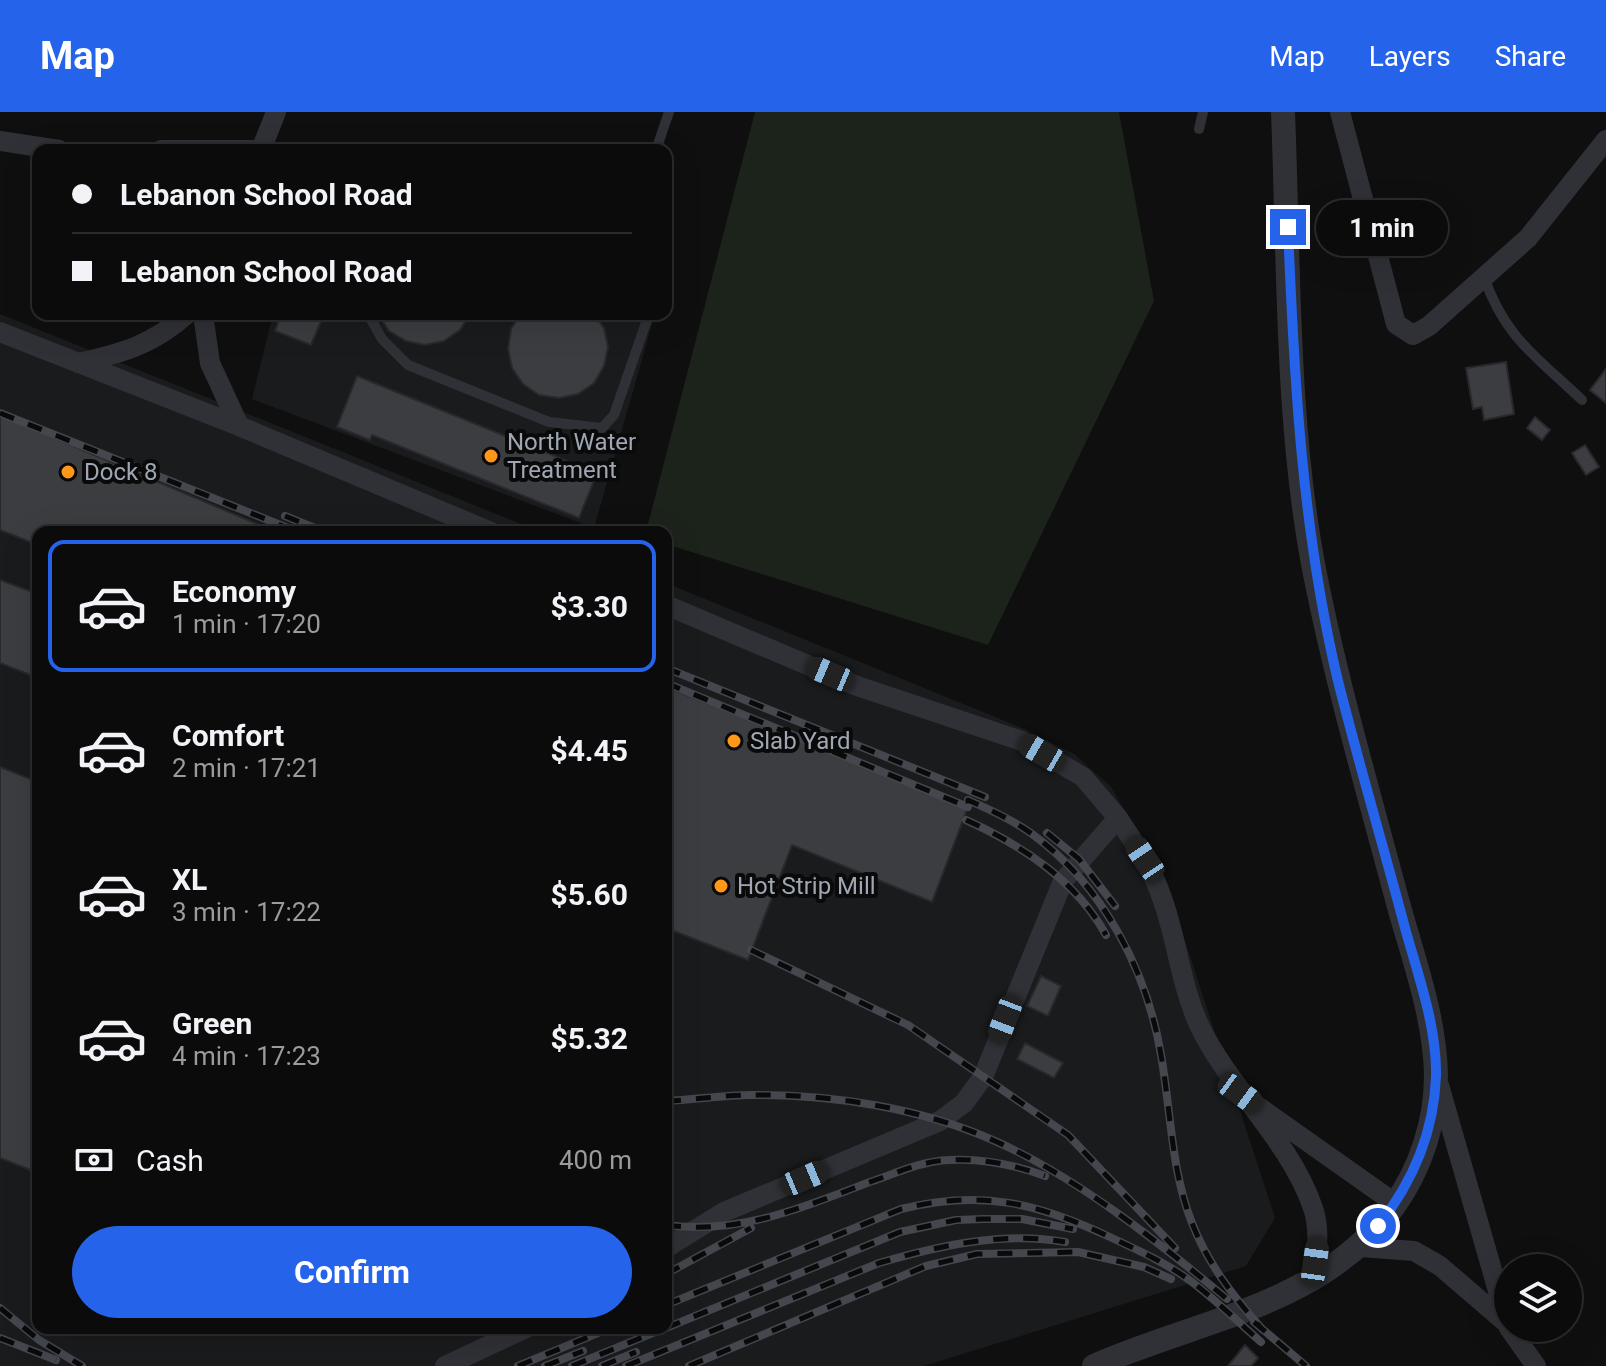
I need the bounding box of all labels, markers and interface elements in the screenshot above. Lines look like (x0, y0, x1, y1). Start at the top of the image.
text: Map (40, 34, 115, 78)
text: Map (1269, 40, 1325, 73)
text: Layers (1369, 40, 1451, 73)
text: Share (1495, 40, 1566, 73)
text: Lebanon School Road (120, 177, 413, 212)
callout: 1 min (1316, 199, 1448, 255)
route end (1270, 209, 1306, 245)
text: 1 min (1349, 213, 1415, 243)
text: Lebanon School Road (120, 254, 413, 289)
place label: North Water Treatment (507, 428, 636, 484)
marker: North Water Treatment (482, 447, 500, 465)
place label: Dock 8 (84, 458, 158, 486)
marker: Dock 8 (59, 463, 77, 481)
icon: car (76, 570, 148, 642)
text: Economy (172, 574, 296, 609)
text: $3.30 (550, 589, 628, 624)
text: 1 min · 17:20 (172, 609, 321, 639)
car (803, 654, 857, 694)
icon: car (76, 714, 148, 786)
text: Comfort (172, 718, 284, 753)
place label: Slab Yard (750, 727, 851, 755)
car (1015, 731, 1069, 775)
marker: Slab Yard (725, 732, 743, 750)
text: $4.45 (550, 733, 628, 768)
text: 2 min · 17:21 (172, 753, 321, 783)
car (1122, 832, 1168, 886)
icon: car (76, 858, 148, 930)
text: XL (172, 862, 207, 897)
place label: Hot Strip Mill (737, 872, 876, 900)
text: $5.60 (550, 877, 628, 912)
marker: Hot Strip Mill (712, 877, 730, 895)
text: 3 min · 17:22 (172, 897, 321, 927)
car (985, 992, 1025, 1046)
icon: car (76, 1002, 148, 1074)
text: Green (172, 1006, 252, 1041)
text: $5.32 (550, 1021, 628, 1056)
text: 4 min · 17:23 (172, 1041, 321, 1071)
car (1214, 1069, 1266, 1117)
icon: cash (72, 1138, 116, 1182)
text: Cash (136, 1143, 204, 1178)
text: 400 m (559, 1145, 632, 1175)
car (778, 1158, 832, 1198)
route start (1360, 1208, 1396, 1244)
button: Confirm (72, 1226, 632, 1318)
car (1300, 1237, 1330, 1287)
map controls (1494, 1254, 1582, 1342)
button: layers (1494, 1254, 1582, 1342)

